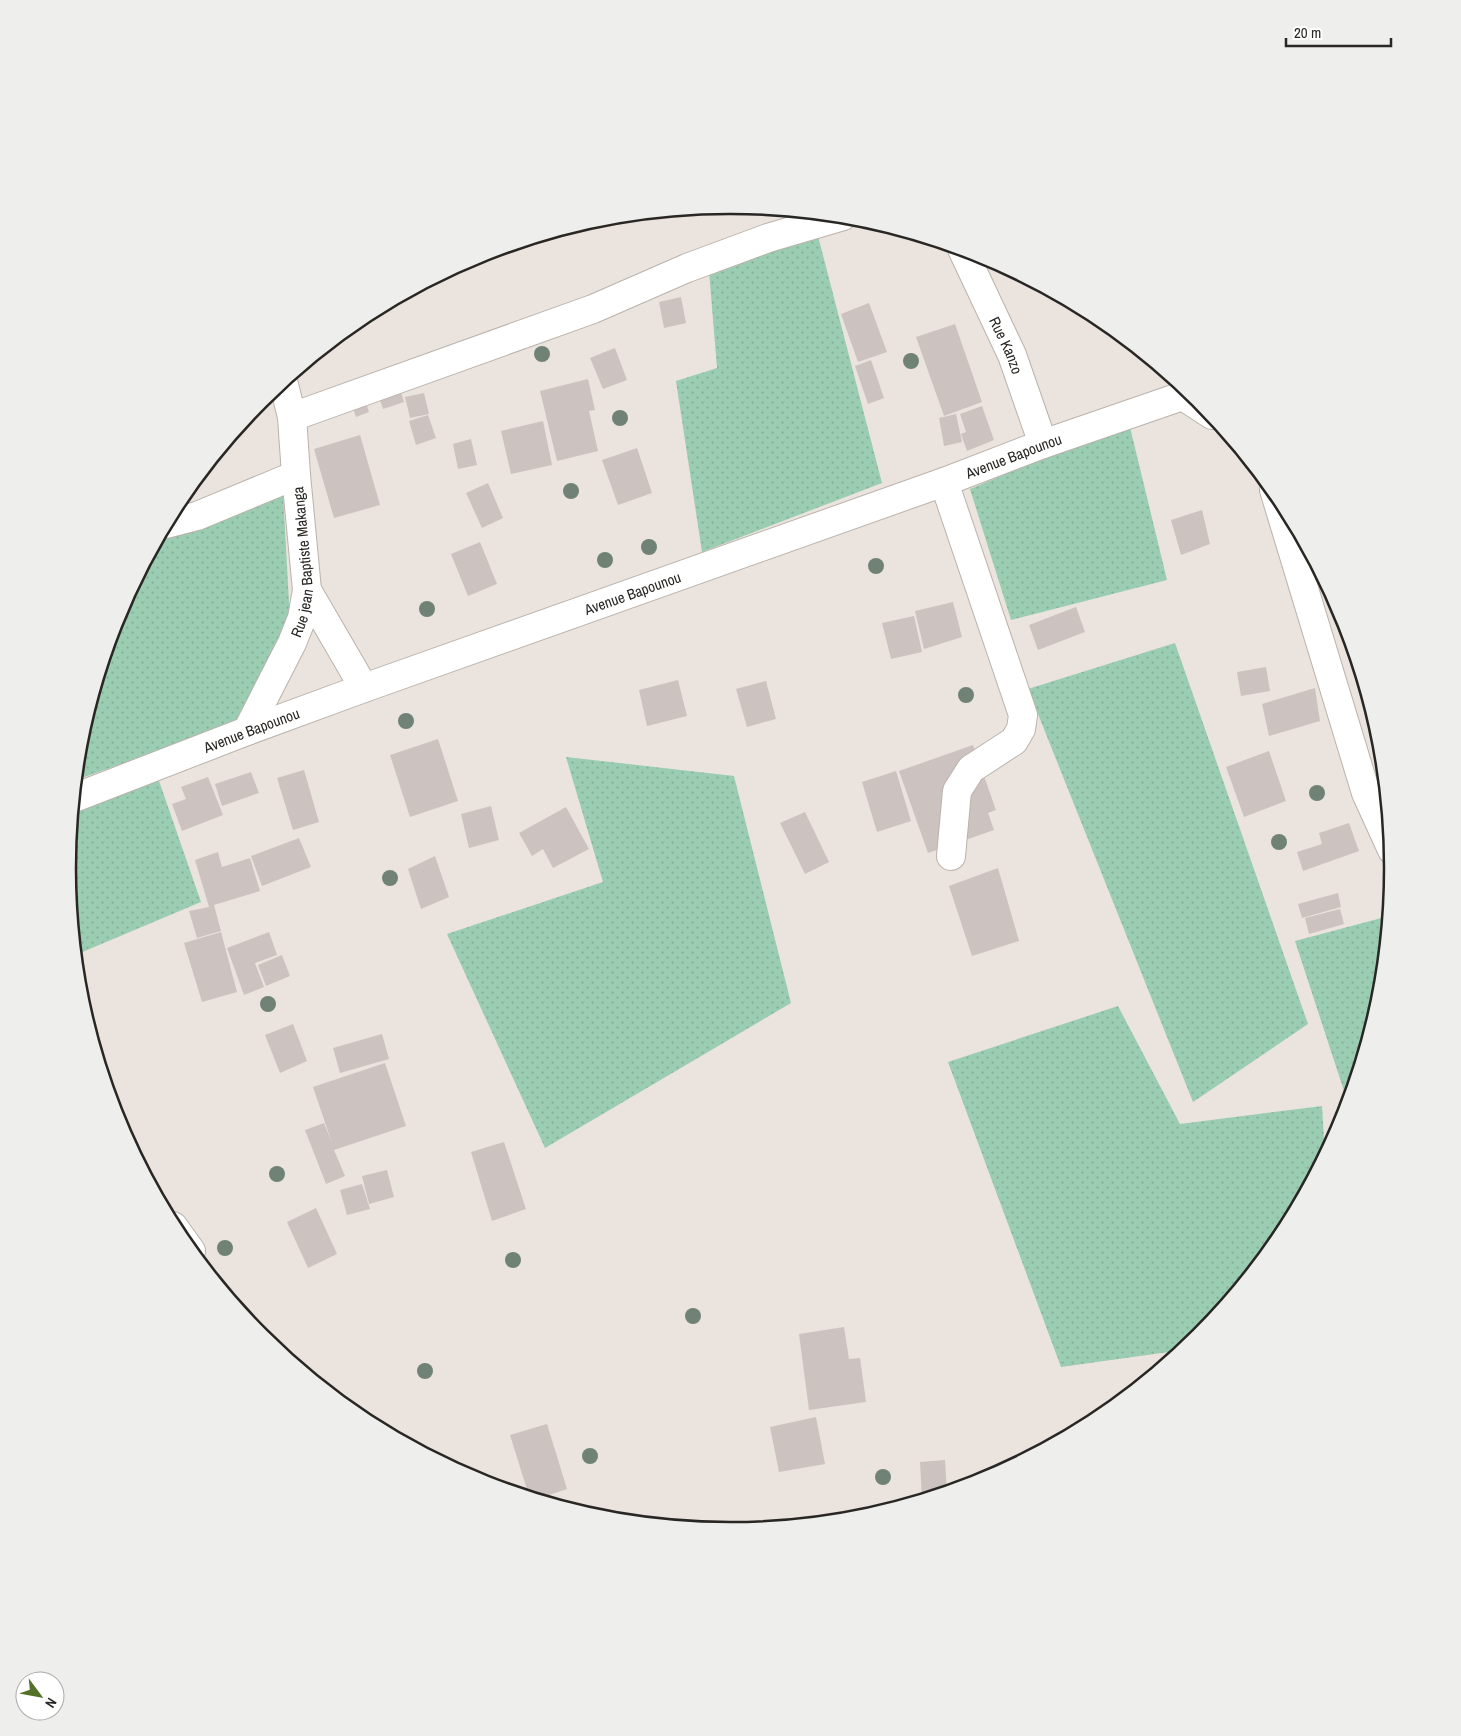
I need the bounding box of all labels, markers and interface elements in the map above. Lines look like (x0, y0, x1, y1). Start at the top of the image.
scale bar (1286, 15, 1391, 47)
text: 20 m (1294, 22, 1321, 43)
street label: Rue Kanzo (985, 313, 1028, 377)
street label: Avenue Bapounou (962, 428, 1064, 484)
street label: Rue jean Baptiste Makanga (285, 486, 318, 640)
street label: Avenue Bapounou (580, 566, 684, 620)
street label: Avenue Bapounou (199, 702, 302, 758)
north arrow (15, 1671, 65, 1721)
text: N (41, 1695, 61, 1711)

